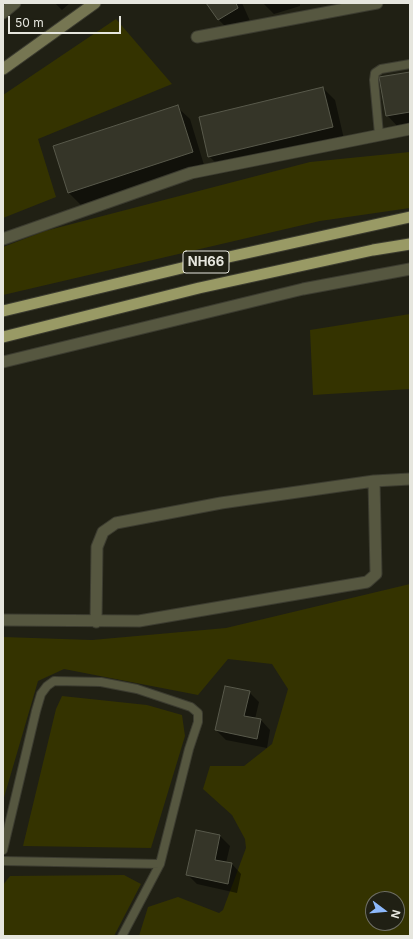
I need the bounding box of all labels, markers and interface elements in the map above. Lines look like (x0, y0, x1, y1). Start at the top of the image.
scale bar (10, 8, 123, 34)
text: 50 m (15, 15, 44, 30)
road number: NH66 (183, 251, 229, 273)
north arrow (365, 891, 405, 931)
text: N (388, 908, 403, 920)

